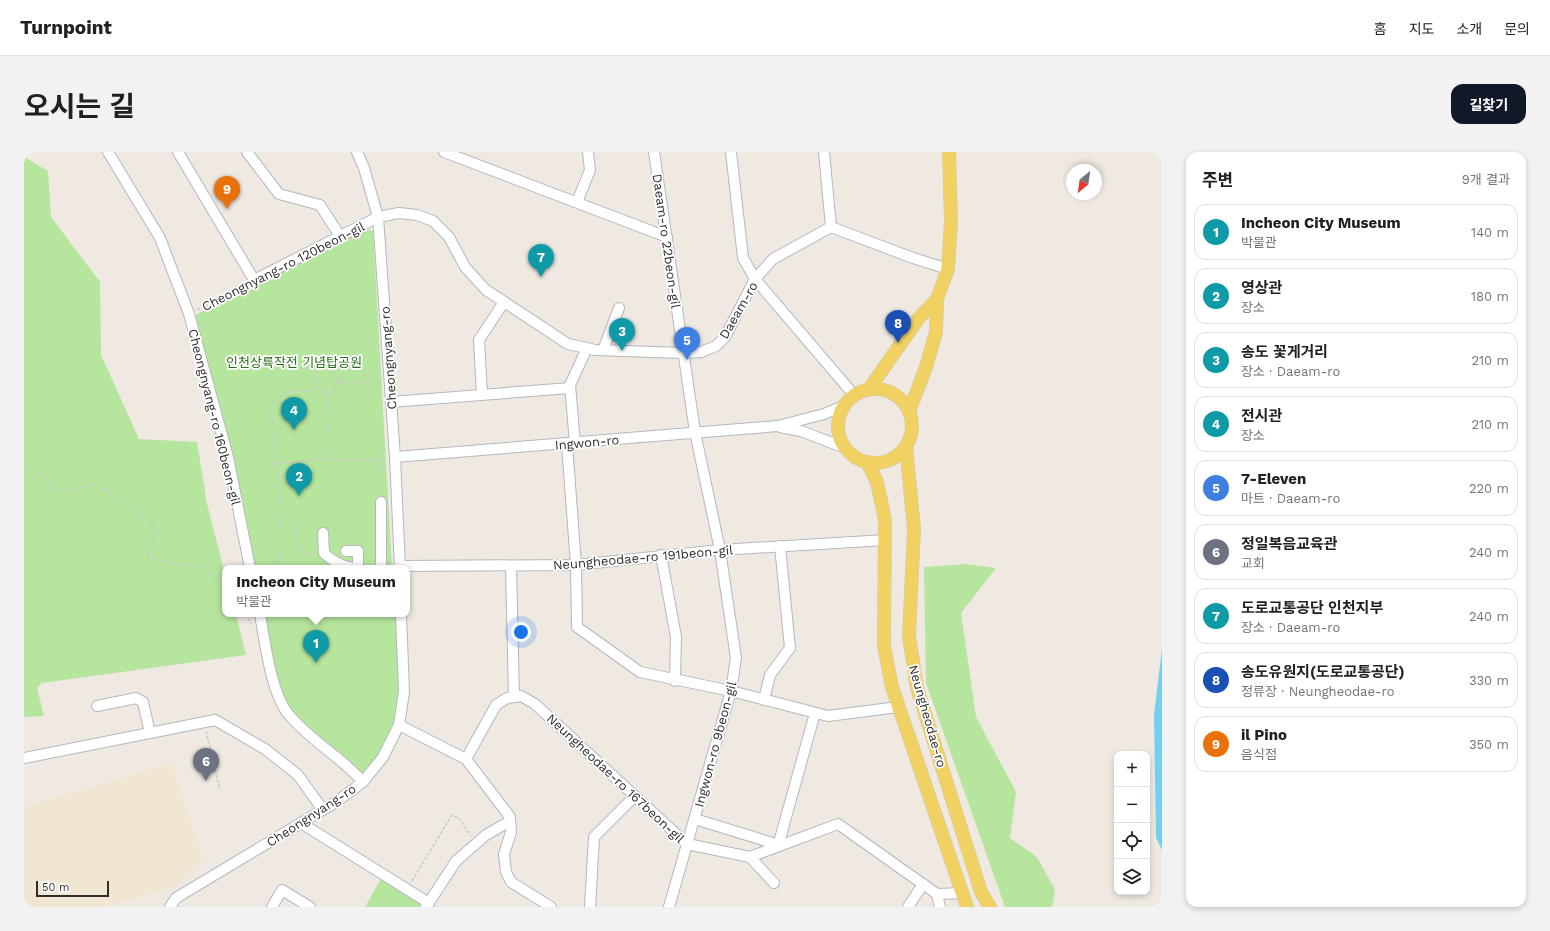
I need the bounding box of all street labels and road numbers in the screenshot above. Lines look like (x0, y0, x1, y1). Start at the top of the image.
street label: Daeam-ro 22beon-gil (650, 173, 683, 309)
street label: Cheongnyang-ro 120beon-gil (199, 219, 367, 314)
street label: Daeam-ro (716, 279, 761, 342)
street label: Cheongnyang-ro (377, 306, 400, 410)
street label: Cheongnyang-ro 160beon-gil (185, 327, 244, 507)
street label: Ingwon-ro (554, 432, 620, 453)
street label: Neungheodae-ro 191beon-gil (552, 542, 734, 573)
street label: Neungheodae-ro (906, 663, 949, 769)
street label: Ingwon-ro 9beon-gil (691, 680, 740, 809)
street label: Neungheodae-ro 167beon-gil (544, 711, 688, 846)
street label: Cheongnyang-ro (264, 781, 359, 850)

